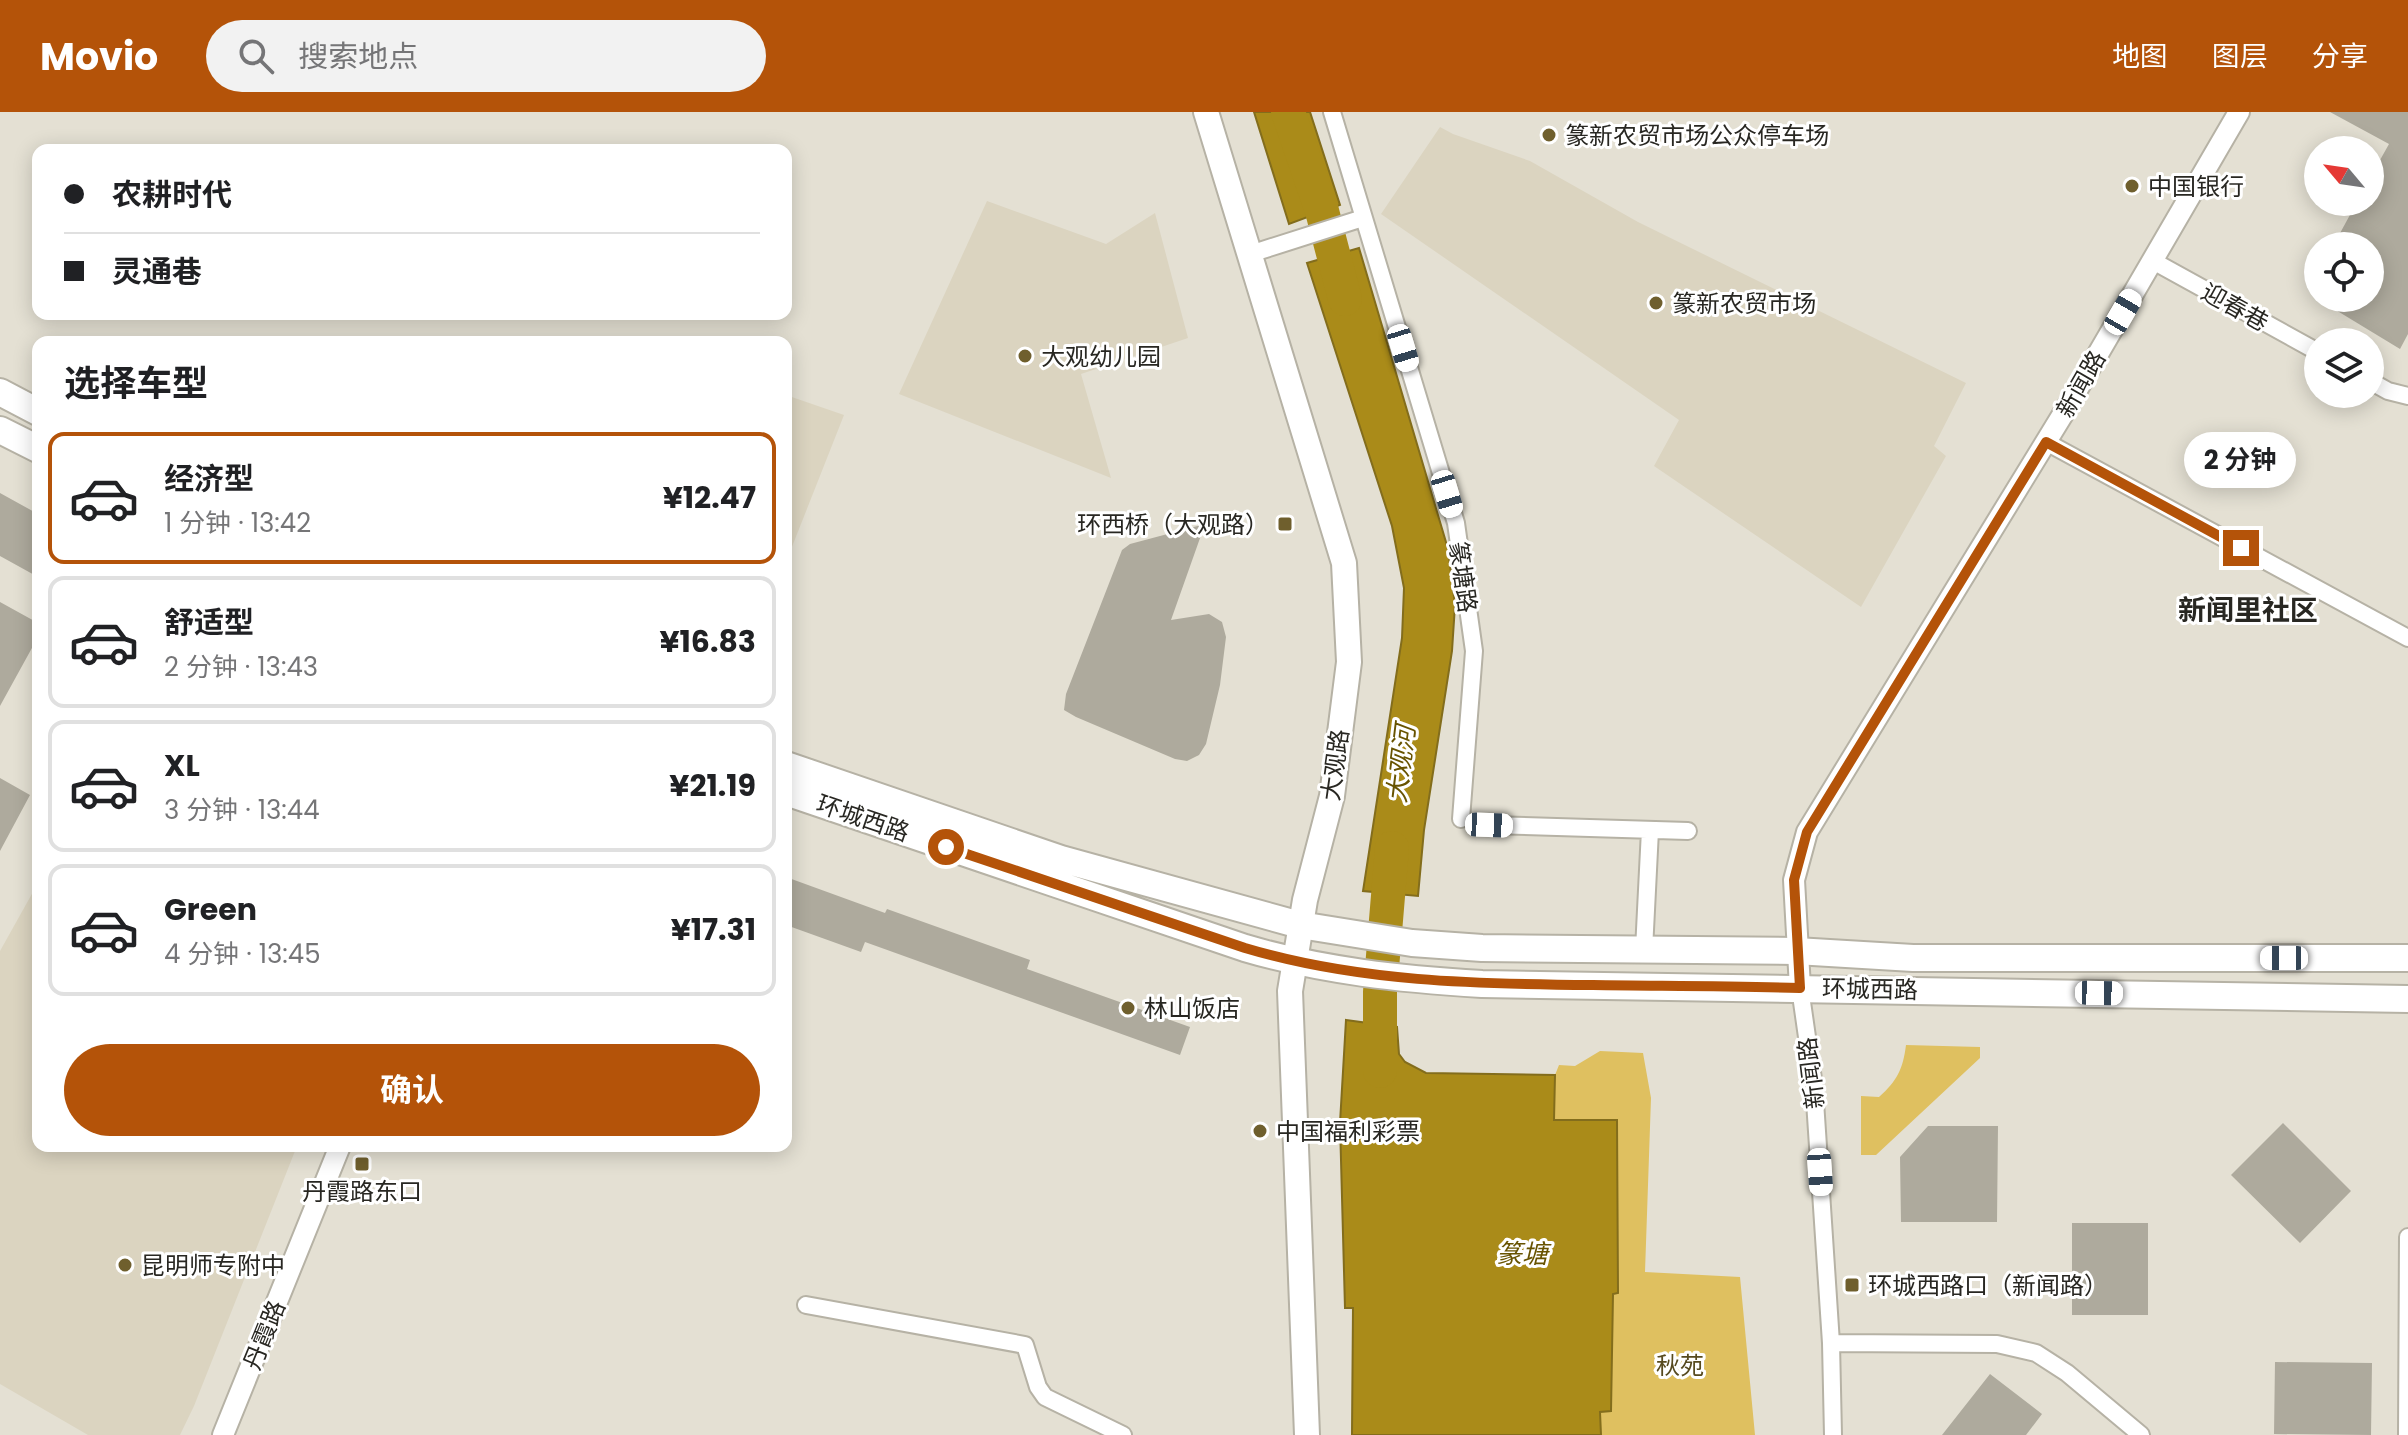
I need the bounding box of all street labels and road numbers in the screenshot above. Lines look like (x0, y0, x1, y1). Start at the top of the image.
street label: 迎春巷 (2196, 275, 2274, 339)
street label: 新闻路 (2049, 345, 2113, 423)
street label: 篆塘路 (1442, 539, 1484, 615)
street label: 大观路 (1314, 727, 1356, 803)
street label: 环城西路 (812, 787, 914, 849)
street label: 环城西路 (1822, 972, 1918, 1006)
street label: 新闻路 (1790, 1035, 1832, 1111)
street label: 丹霞路 (235, 1295, 293, 1375)

